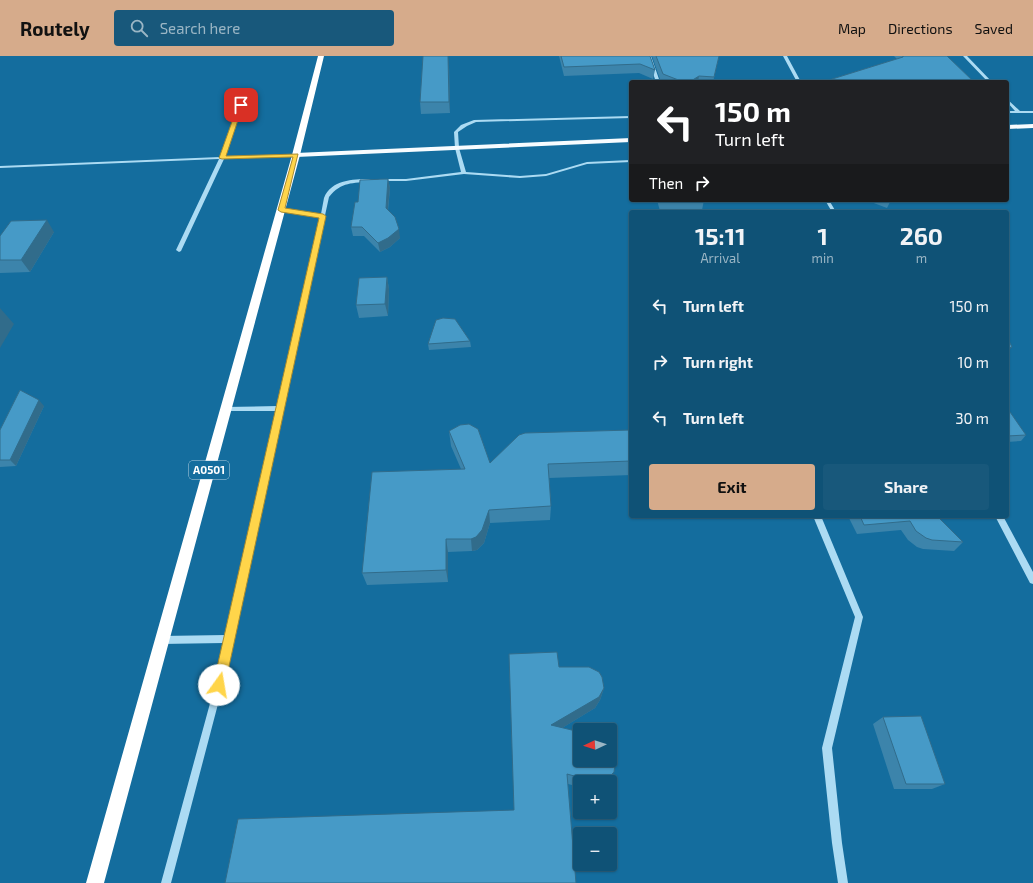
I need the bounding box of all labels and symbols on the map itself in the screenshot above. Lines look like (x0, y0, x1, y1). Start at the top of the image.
pin (224, 88, 258, 122)
road number: A0501 (189, 461, 229, 479)
position arrow (198, 664, 240, 706)
north arrow (573, 723, 617, 767)

